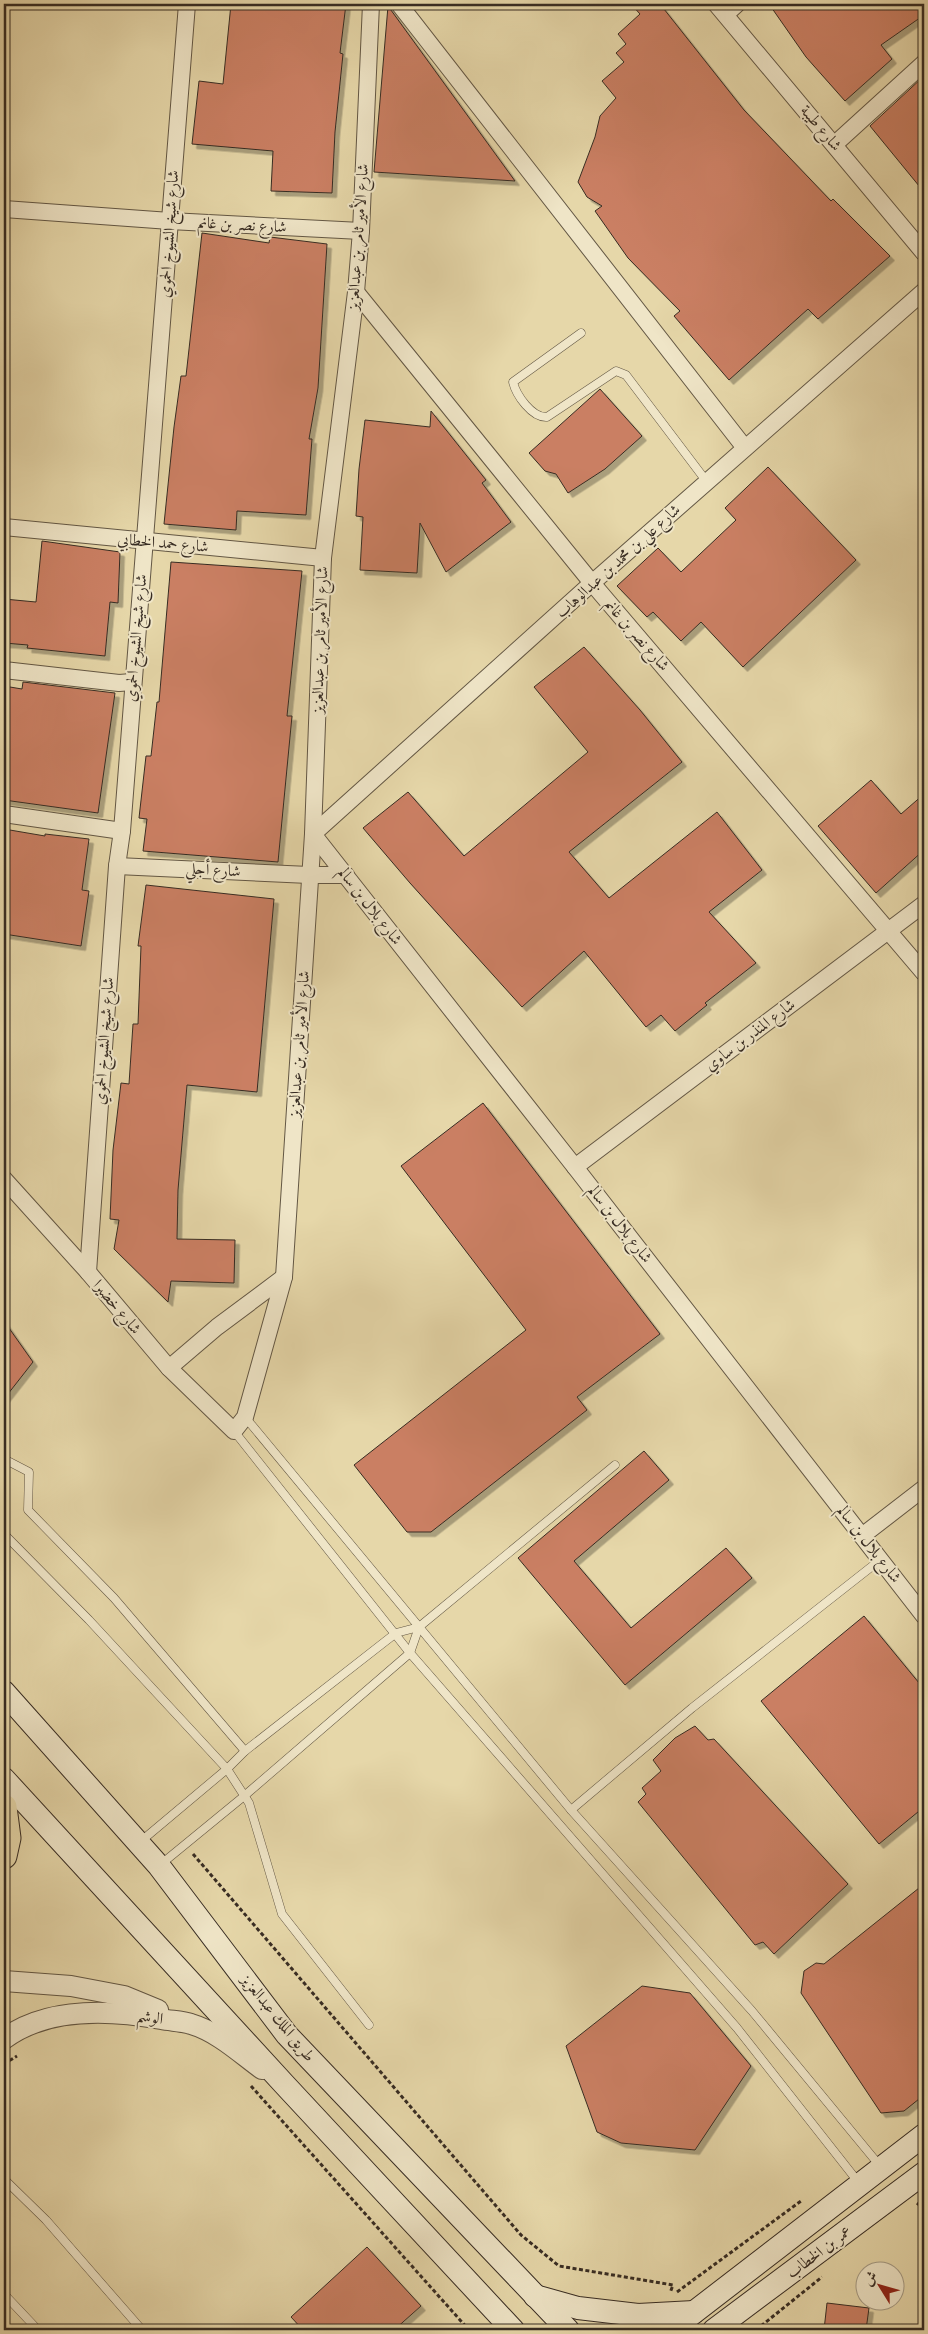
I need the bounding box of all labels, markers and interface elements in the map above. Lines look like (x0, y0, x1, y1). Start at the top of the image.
street label: شارع طيبة (794, 101, 846, 157)
street label: شارع الأمير ثامر بن عبدالعزيز (341, 163, 376, 313)
street label: شارع شيخ الشيوخ الحموي (155, 169, 187, 299)
street label: شارع نصر بن غانم (197, 213, 287, 241)
street label: شارع علي بن محمد بن عبدالوهاب (551, 500, 688, 626)
street label: شارع حمد الخطابي (116, 529, 209, 560)
street label: شارع الأمير ثامر بن عبدالعزيز (305, 566, 336, 716)
street label: شارع شيخ الشيوخ الحموي (120, 573, 156, 703)
street label: شارع نصر بن غانم (597, 595, 674, 678)
street label: شارع أجلي (185, 857, 241, 886)
street label: شارع بلال بن سالم (330, 863, 407, 951)
street label: شارع الأمير ثامر بن عبدالعزيز (282, 970, 317, 1120)
street label: شارع شيخ الشيوخ الحموي (90, 976, 122, 1106)
street label: شارع المنذر بن ساوي (701, 994, 801, 1078)
street label: شارع بلال بن سالم (580, 1181, 657, 1269)
street label: شارع خضيرا (86, 1276, 146, 1340)
street label: شارع بلال بن سالم (829, 1501, 906, 1589)
street label: طريق الملك عبدالعزيز (235, 1969, 319, 2066)
street label: الوشم (134, 2005, 165, 2035)
street label: عمر بن الخطاب (782, 2221, 856, 2283)
north arrow (856, 2262, 906, 2312)
text: ش (859, 2268, 881, 2289)

